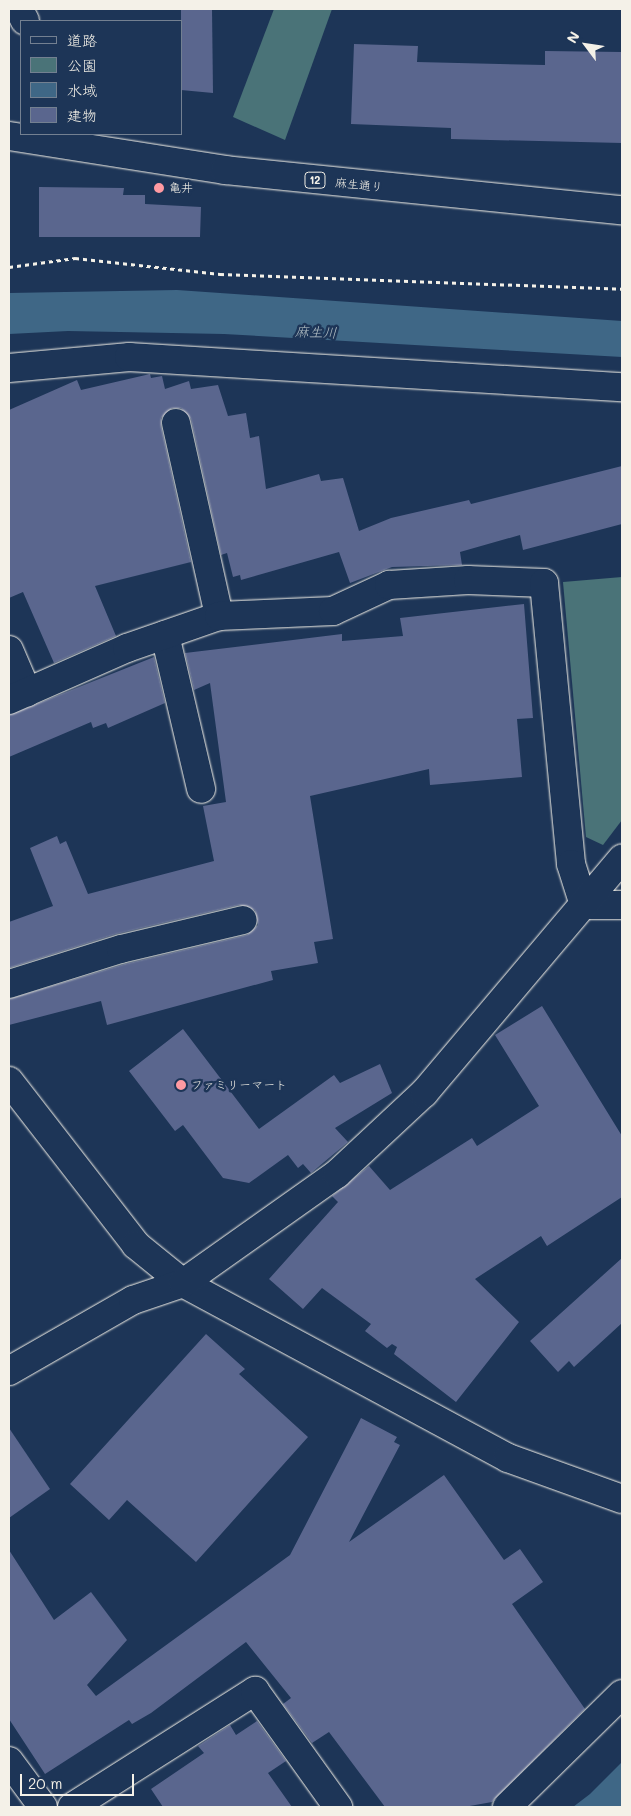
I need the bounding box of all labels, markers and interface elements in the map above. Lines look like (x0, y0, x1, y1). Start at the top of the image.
legend (20, 20, 182, 135)
north arrow (561, 20, 611, 70)
text: N (562, 28, 584, 46)
text: 道路 (67, 30, 97, 50)
text: 公園 (67, 55, 97, 75)
text: 水域 (67, 80, 97, 100)
text: 建物 (67, 105, 97, 125)
road number: 12 (304, 172, 326, 188)
street label: 麻生通り (334, 175, 384, 195)
place label: 亀井 (169, 181, 193, 195)
marker: 亀井 (153, 182, 165, 194)
water label: 麻生川 (295, 323, 337, 341)
place label: ファミリーマート (191, 1078, 287, 1092)
marker: ファミリーマート (175, 1079, 187, 1091)
scale bar (22, 1764, 136, 1796)
text: 20 m (28, 1773, 62, 1793)

